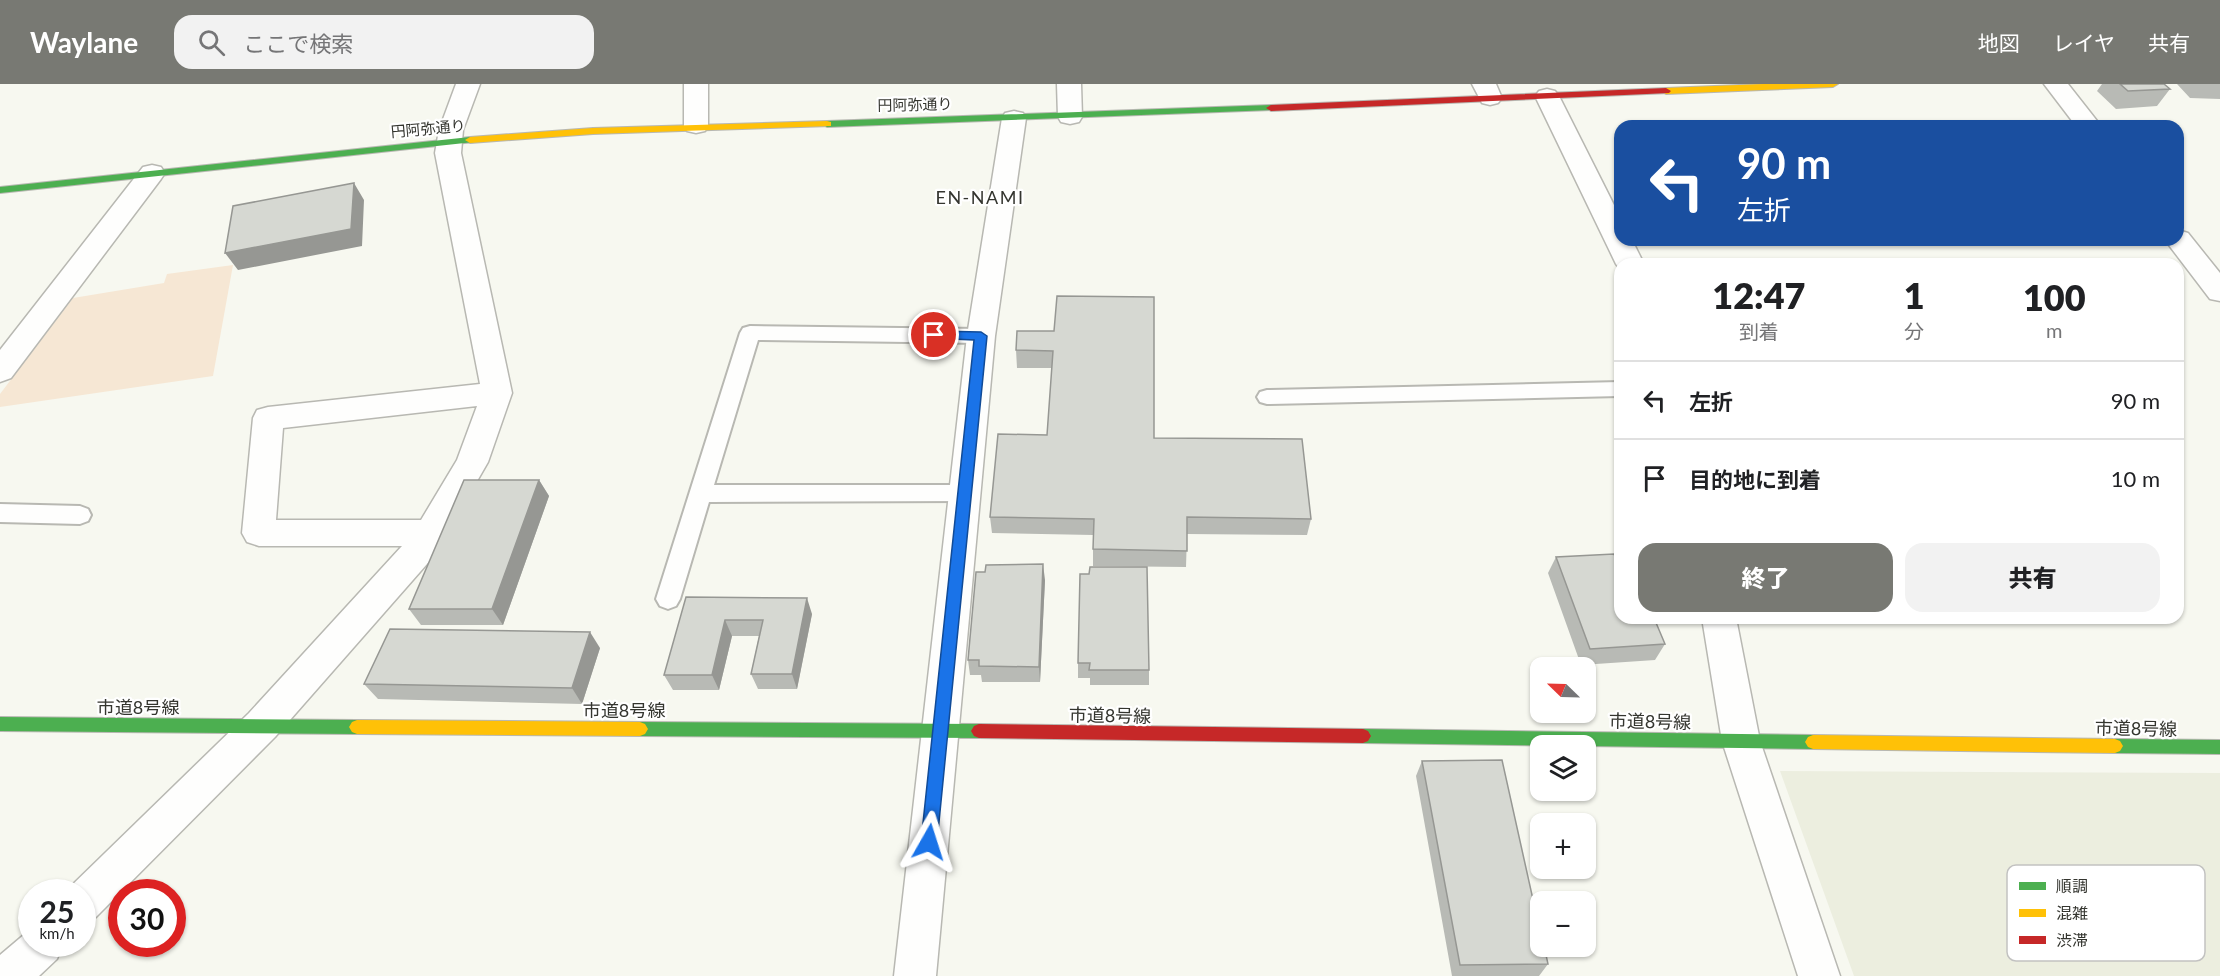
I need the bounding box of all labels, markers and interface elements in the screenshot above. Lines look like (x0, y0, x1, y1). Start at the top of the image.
search box (174, 15, 594, 69)
text: Waylane (30, 25, 138, 59)
icon: search (195, 26, 228, 59)
text: ここで検索 (243, 30, 353, 57)
text: 地図 (1978, 30, 2020, 55)
text: レイヤ (2053, 30, 2115, 55)
text: 共有 (2148, 30, 2190, 55)
street label: 円阿弥通り (877, 94, 953, 114)
street label: 円阿弥通り (390, 116, 466, 140)
text: 90 m (1737, 138, 1831, 188)
icon: left (1638, 144, 1716, 222)
district label: EN-NAMI (935, 186, 1025, 208)
text: 左折 (1737, 193, 1791, 226)
text: 12:47 (1712, 273, 1805, 317)
text: 1 (1904, 273, 1925, 317)
text: 100 (2023, 275, 2086, 319)
pin (908, 309, 959, 360)
icon: arrive (917, 318, 950, 351)
text: m (2046, 318, 2063, 342)
text: 到着 (1739, 319, 1779, 343)
text: 分 (1904, 319, 1924, 343)
icon: left (1638, 384, 1671, 417)
text: 90 m (2111, 387, 2160, 414)
text: 左折 (1689, 388, 1733, 415)
icon: arrive (1638, 462, 1671, 495)
text: 10 m (2111, 465, 2160, 492)
text: 目的地に到着 (1689, 466, 1821, 493)
button: 終了 (1638, 543, 1893, 612)
button: 共有 (1905, 543, 2160, 612)
north arrow (1530, 657, 1596, 723)
map controls (1530, 657, 1596, 957)
street label: 市道8号線 (97, 696, 179, 718)
street label: 市道8号線 (583, 699, 665, 721)
street label: 市道8号線 (1069, 703, 1151, 727)
street label: 市道8号線 (1609, 709, 1691, 733)
street label: 市道8号線 (2095, 716, 2177, 740)
button: layers (1530, 735, 1596, 801)
position arrow (897, 810, 961, 874)
button: + (1530, 813, 1596, 879)
legend (2007, 865, 2205, 961)
text: 順調 (2056, 876, 2088, 895)
speed limit sign: 30 (108, 879, 186, 957)
button: − (1530, 891, 1596, 957)
text: 25 (40, 893, 74, 929)
text: 混雑 (2056, 903, 2088, 922)
text: km/h (39, 924, 75, 942)
text: 渋滞 (2056, 930, 2088, 949)

